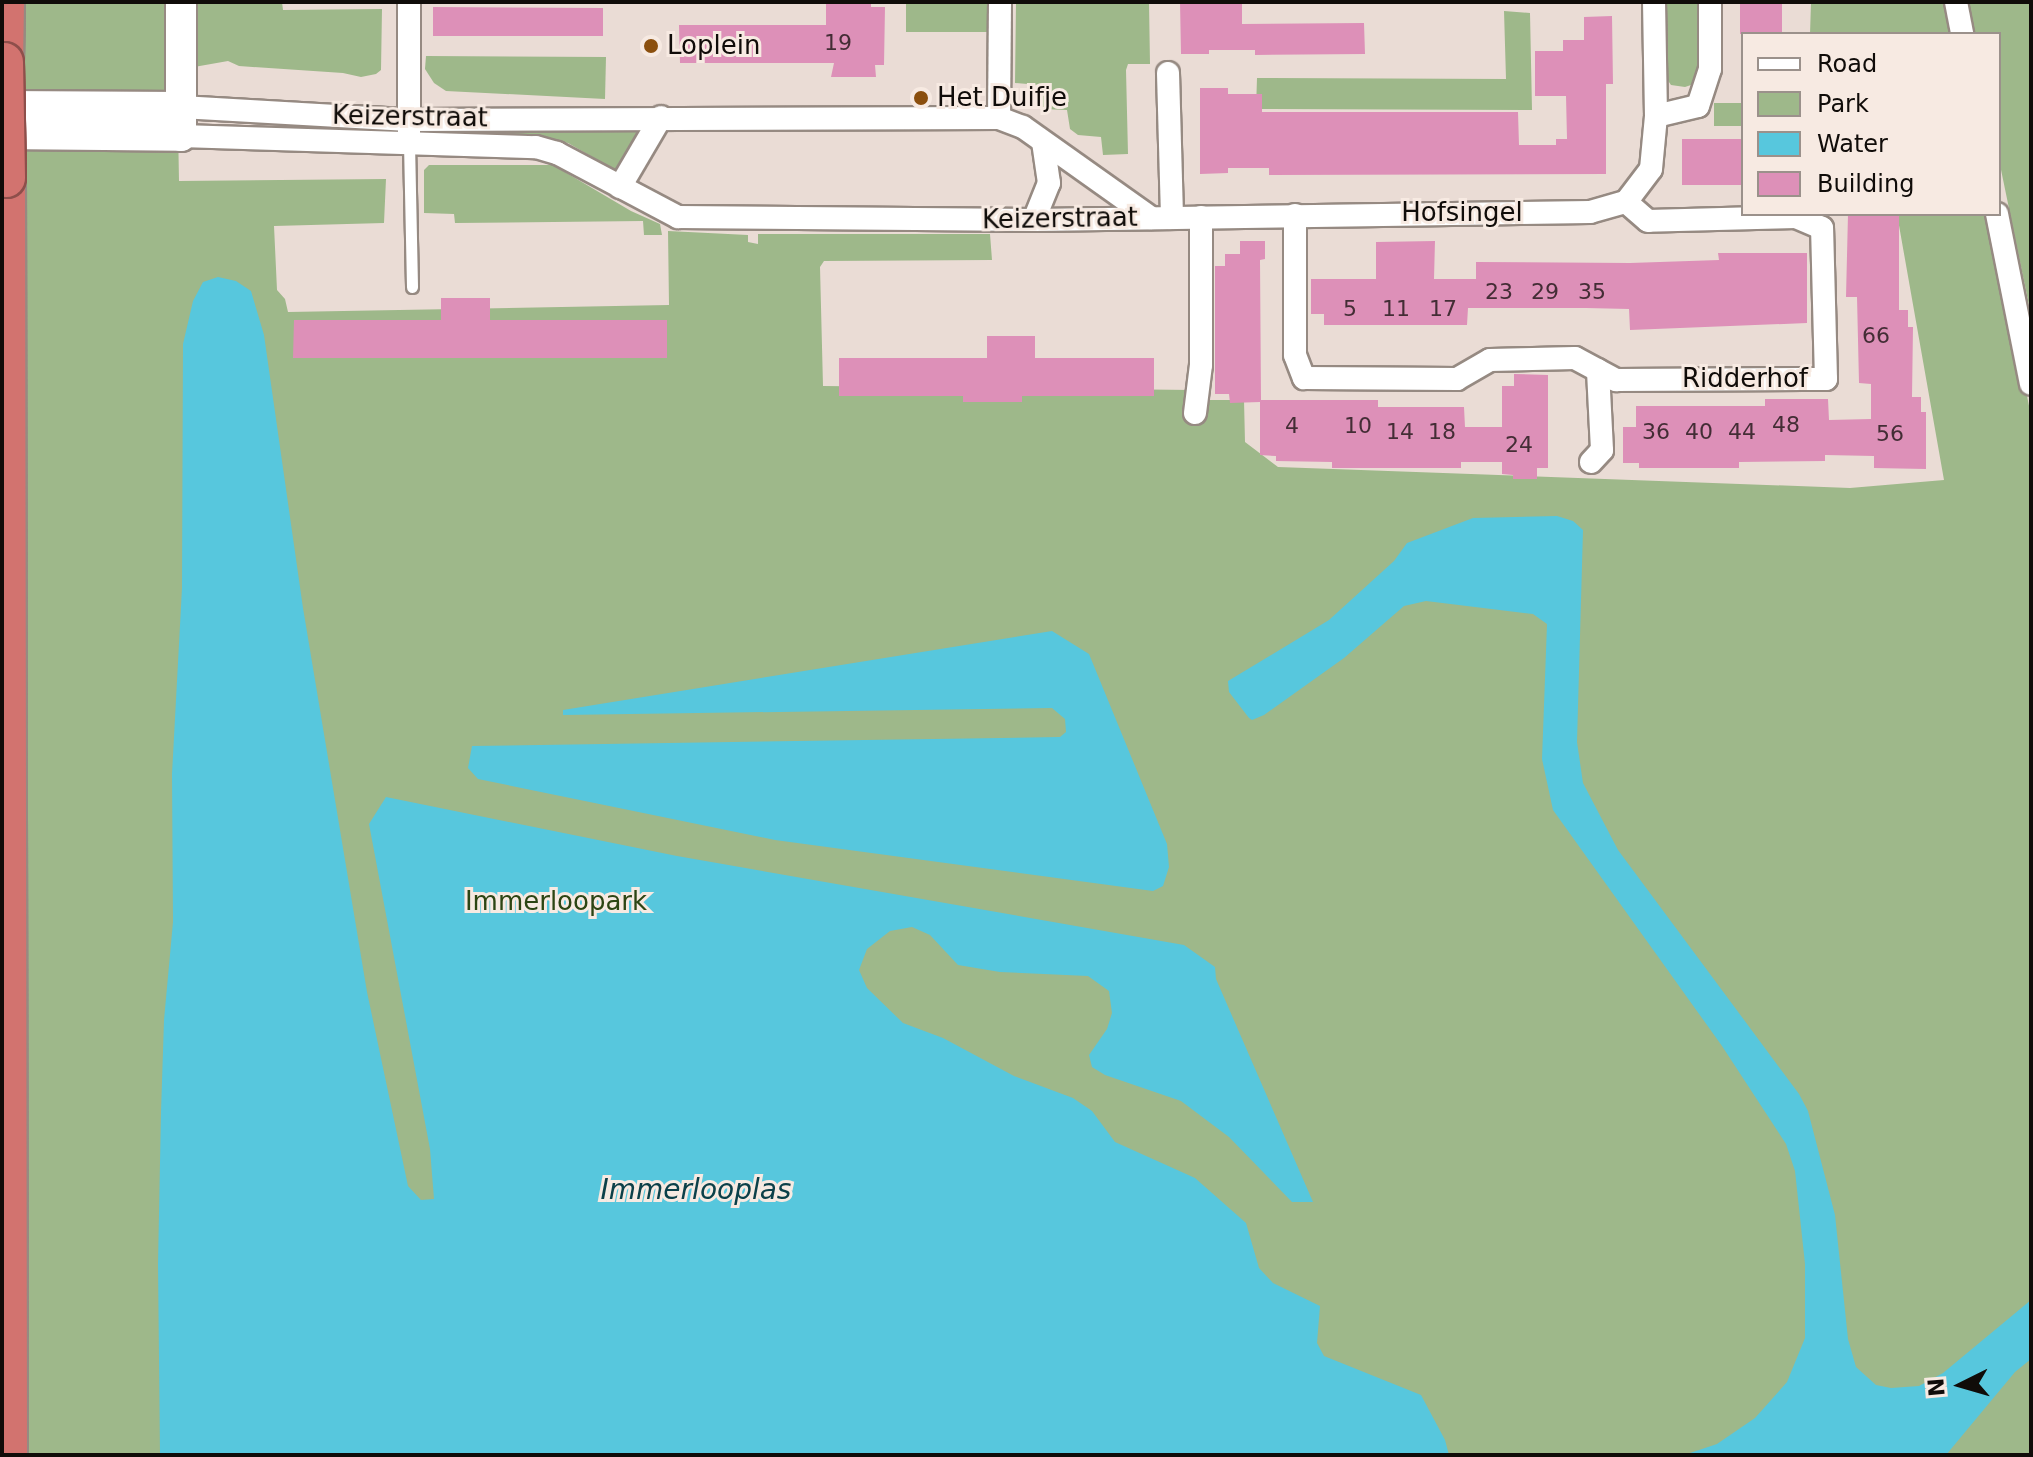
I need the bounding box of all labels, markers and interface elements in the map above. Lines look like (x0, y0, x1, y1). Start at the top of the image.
place label: Loplein (667, 30, 760, 62)
house number: 19 (824, 30, 852, 56)
legend (1741, 32, 2001, 216)
marker: Loplein (642, 37, 660, 55)
text: Road (1817, 50, 1877, 78)
place label: Het Duifje (937, 82, 1067, 114)
marker: Het Duifje (912, 89, 930, 107)
text: Park (1817, 90, 1869, 118)
street label: Keizerstraat (332, 100, 488, 134)
text: Water (1817, 130, 1888, 158)
text: Building (1817, 170, 1914, 198)
street label: Hofsingel (1401, 197, 1523, 229)
street label: Keizerstraat (982, 202, 1138, 236)
house number: 23 (1485, 279, 1513, 305)
house number: 29 (1531, 279, 1559, 305)
house number: 35 (1578, 279, 1606, 305)
house number: 5 (1343, 296, 1357, 322)
house number: 11 (1382, 296, 1410, 322)
house number: 17 (1429, 296, 1457, 322)
house number: 66 (1862, 323, 1890, 349)
street label: Ridderhof (1682, 363, 1808, 395)
house number: 48 (1772, 412, 1800, 438)
house number: 4 (1285, 413, 1299, 439)
house number: 10 (1344, 413, 1372, 439)
house number: 14 (1386, 419, 1414, 445)
house number: 18 (1428, 419, 1456, 445)
house number: 36 (1642, 419, 1670, 445)
house number: 40 (1685, 419, 1713, 445)
house number: 44 (1728, 419, 1756, 445)
house number: 56 (1876, 421, 1904, 447)
house number: 24 (1505, 432, 1533, 458)
park label: Immerloopark (465, 886, 647, 918)
water label: Immerlooplas (601, 1173, 791, 1207)
north arrow (1921, 1345, 2001, 1425)
text: N (1923, 1377, 1950, 1397)

